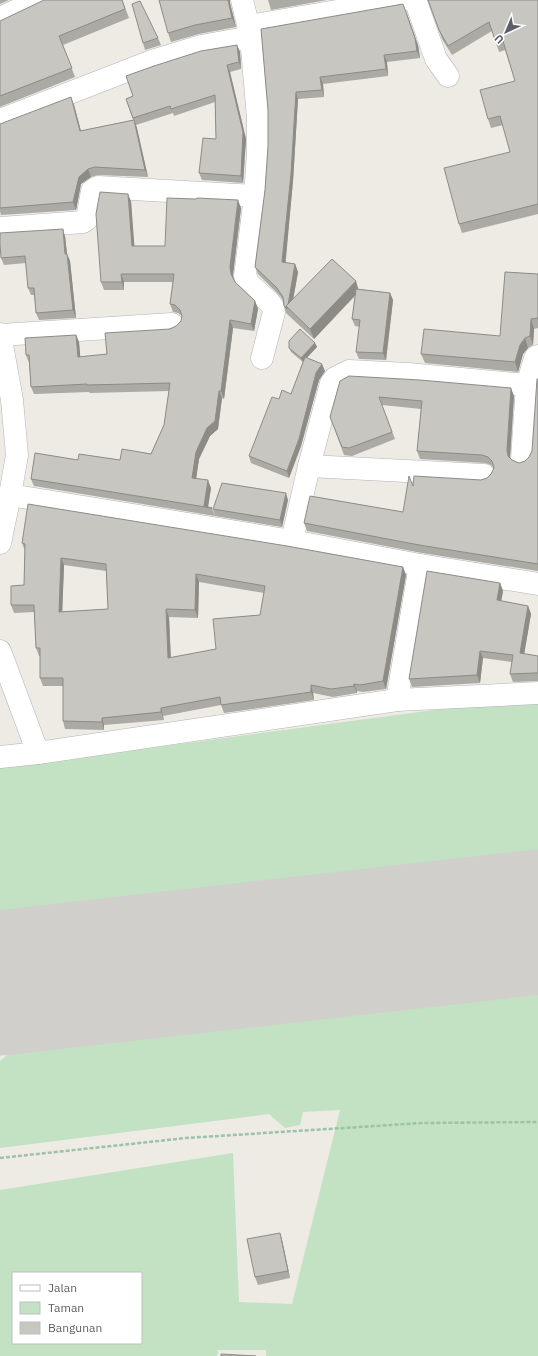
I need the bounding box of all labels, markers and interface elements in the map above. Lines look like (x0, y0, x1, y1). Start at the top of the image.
north arrow (486, 12, 526, 52)
text: U (491, 32, 507, 47)
legend (12, 1272, 142, 1344)
text: Jalan (48, 1280, 77, 1295)
text: Taman (48, 1300, 84, 1315)
text: Bangunan (48, 1320, 102, 1335)

